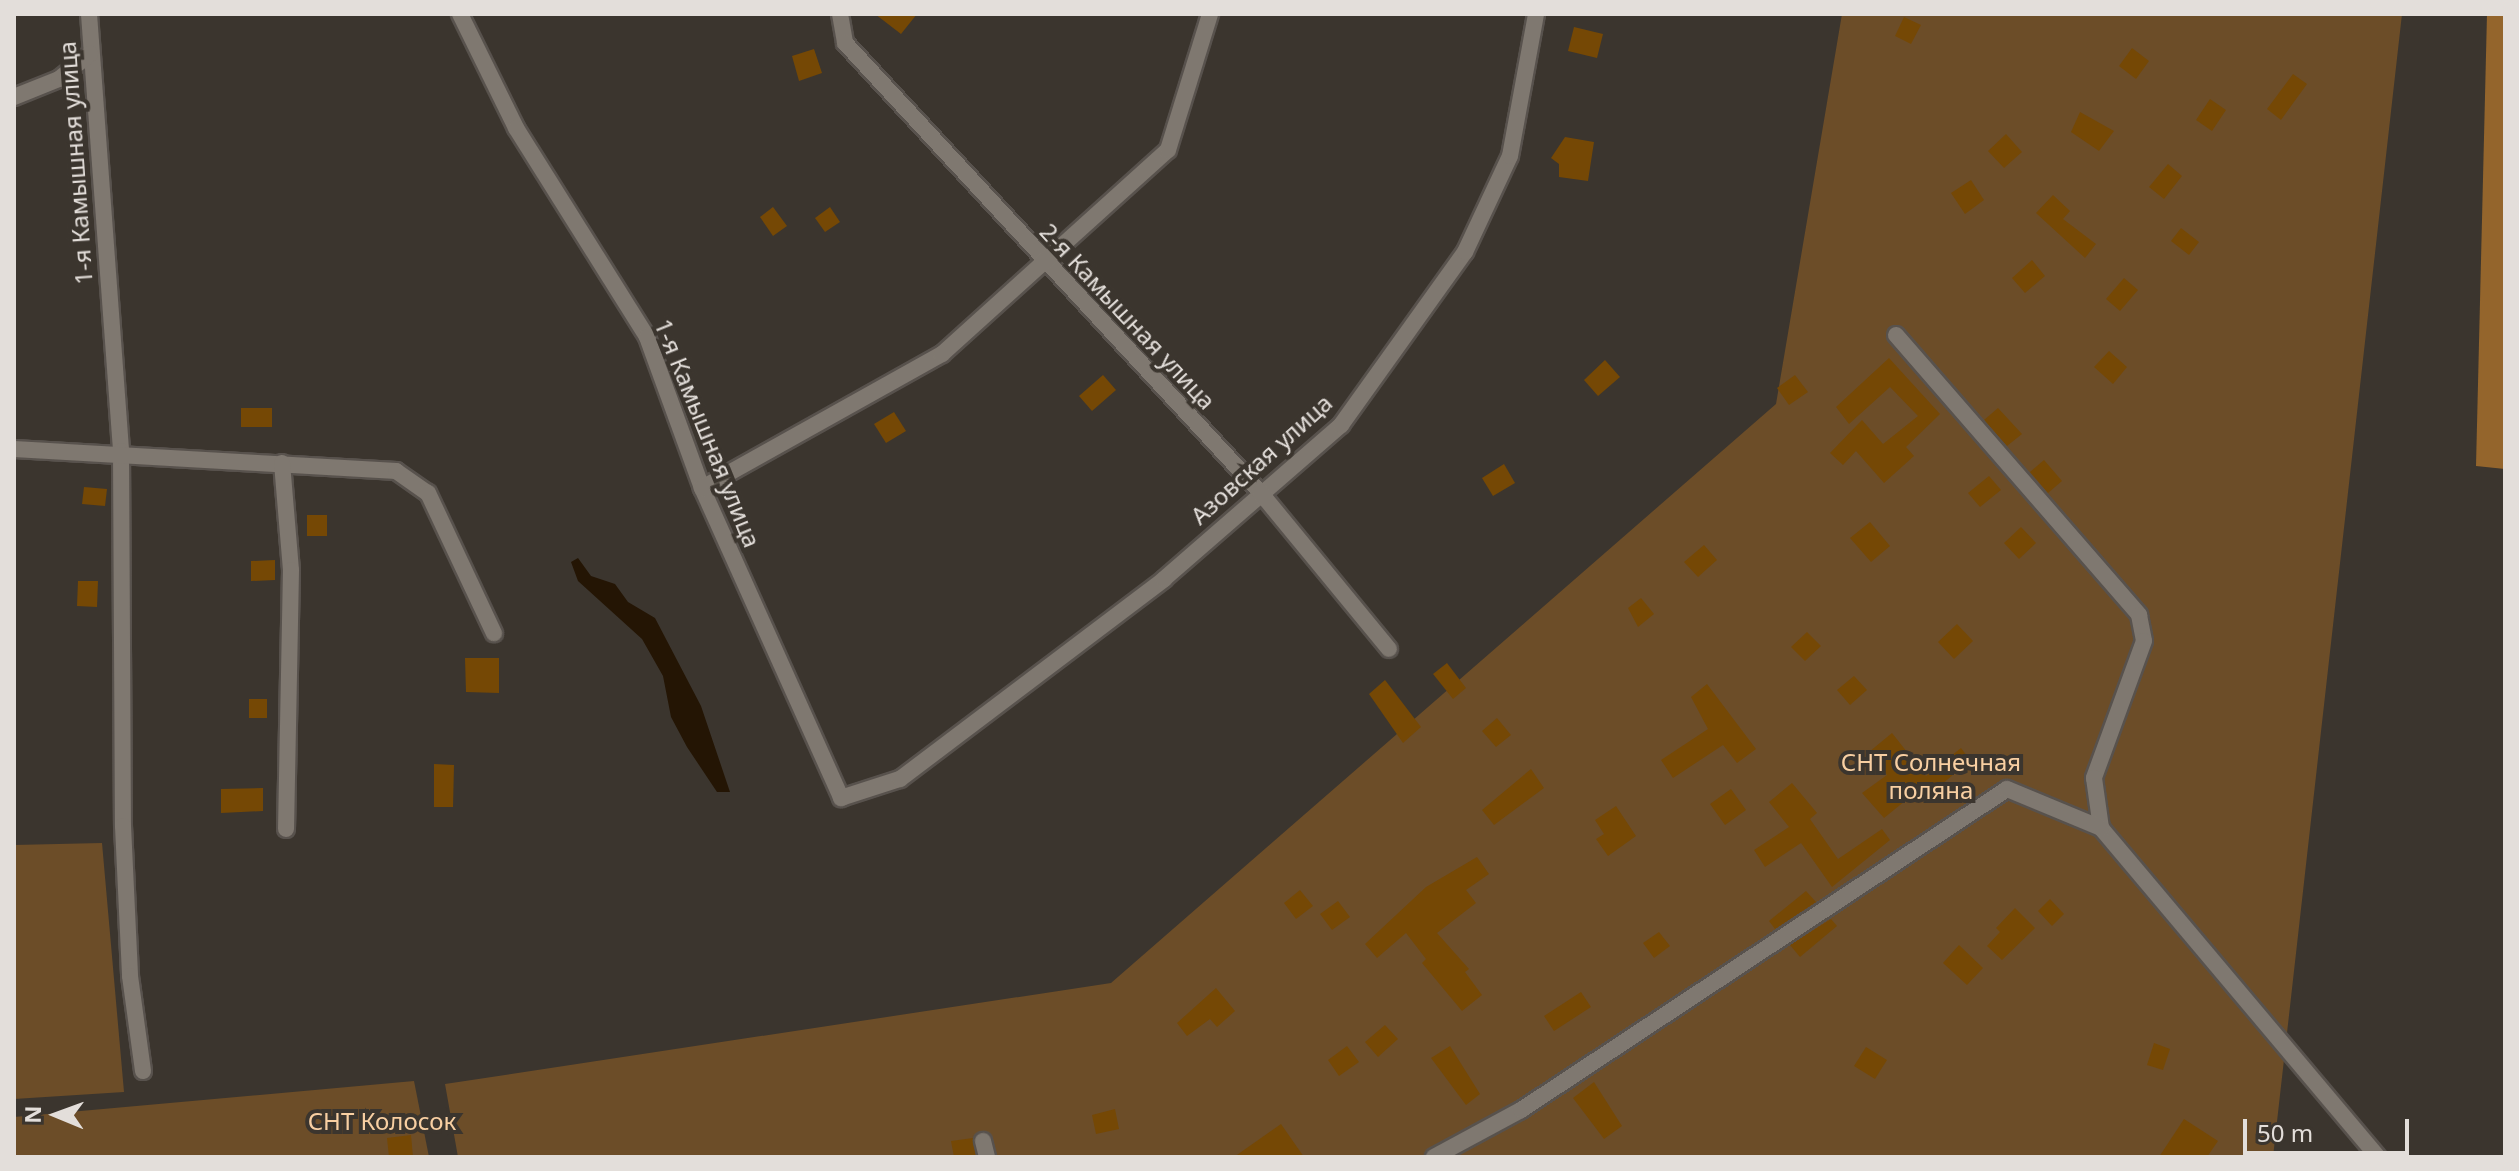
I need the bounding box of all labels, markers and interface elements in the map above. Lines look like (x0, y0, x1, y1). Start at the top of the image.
street label: 1-я Камышная улица (52, 40, 98, 286)
street label: 2-я Камышная улица (1034, 217, 1222, 415)
street label: 1-я Камышная улица (649, 315, 767, 551)
street label: Азовская улица (1184, 388, 1338, 530)
park label: СНТ Солнечная поляна (1841, 748, 2021, 804)
north arrow (16, 1075, 96, 1155)
scale bar (2247, 1103, 2413, 1153)
text: N (17, 1105, 47, 1124)
park label: СНТ Колосок (308, 1107, 456, 1135)
text: 50 m (2257, 1116, 2313, 1149)

